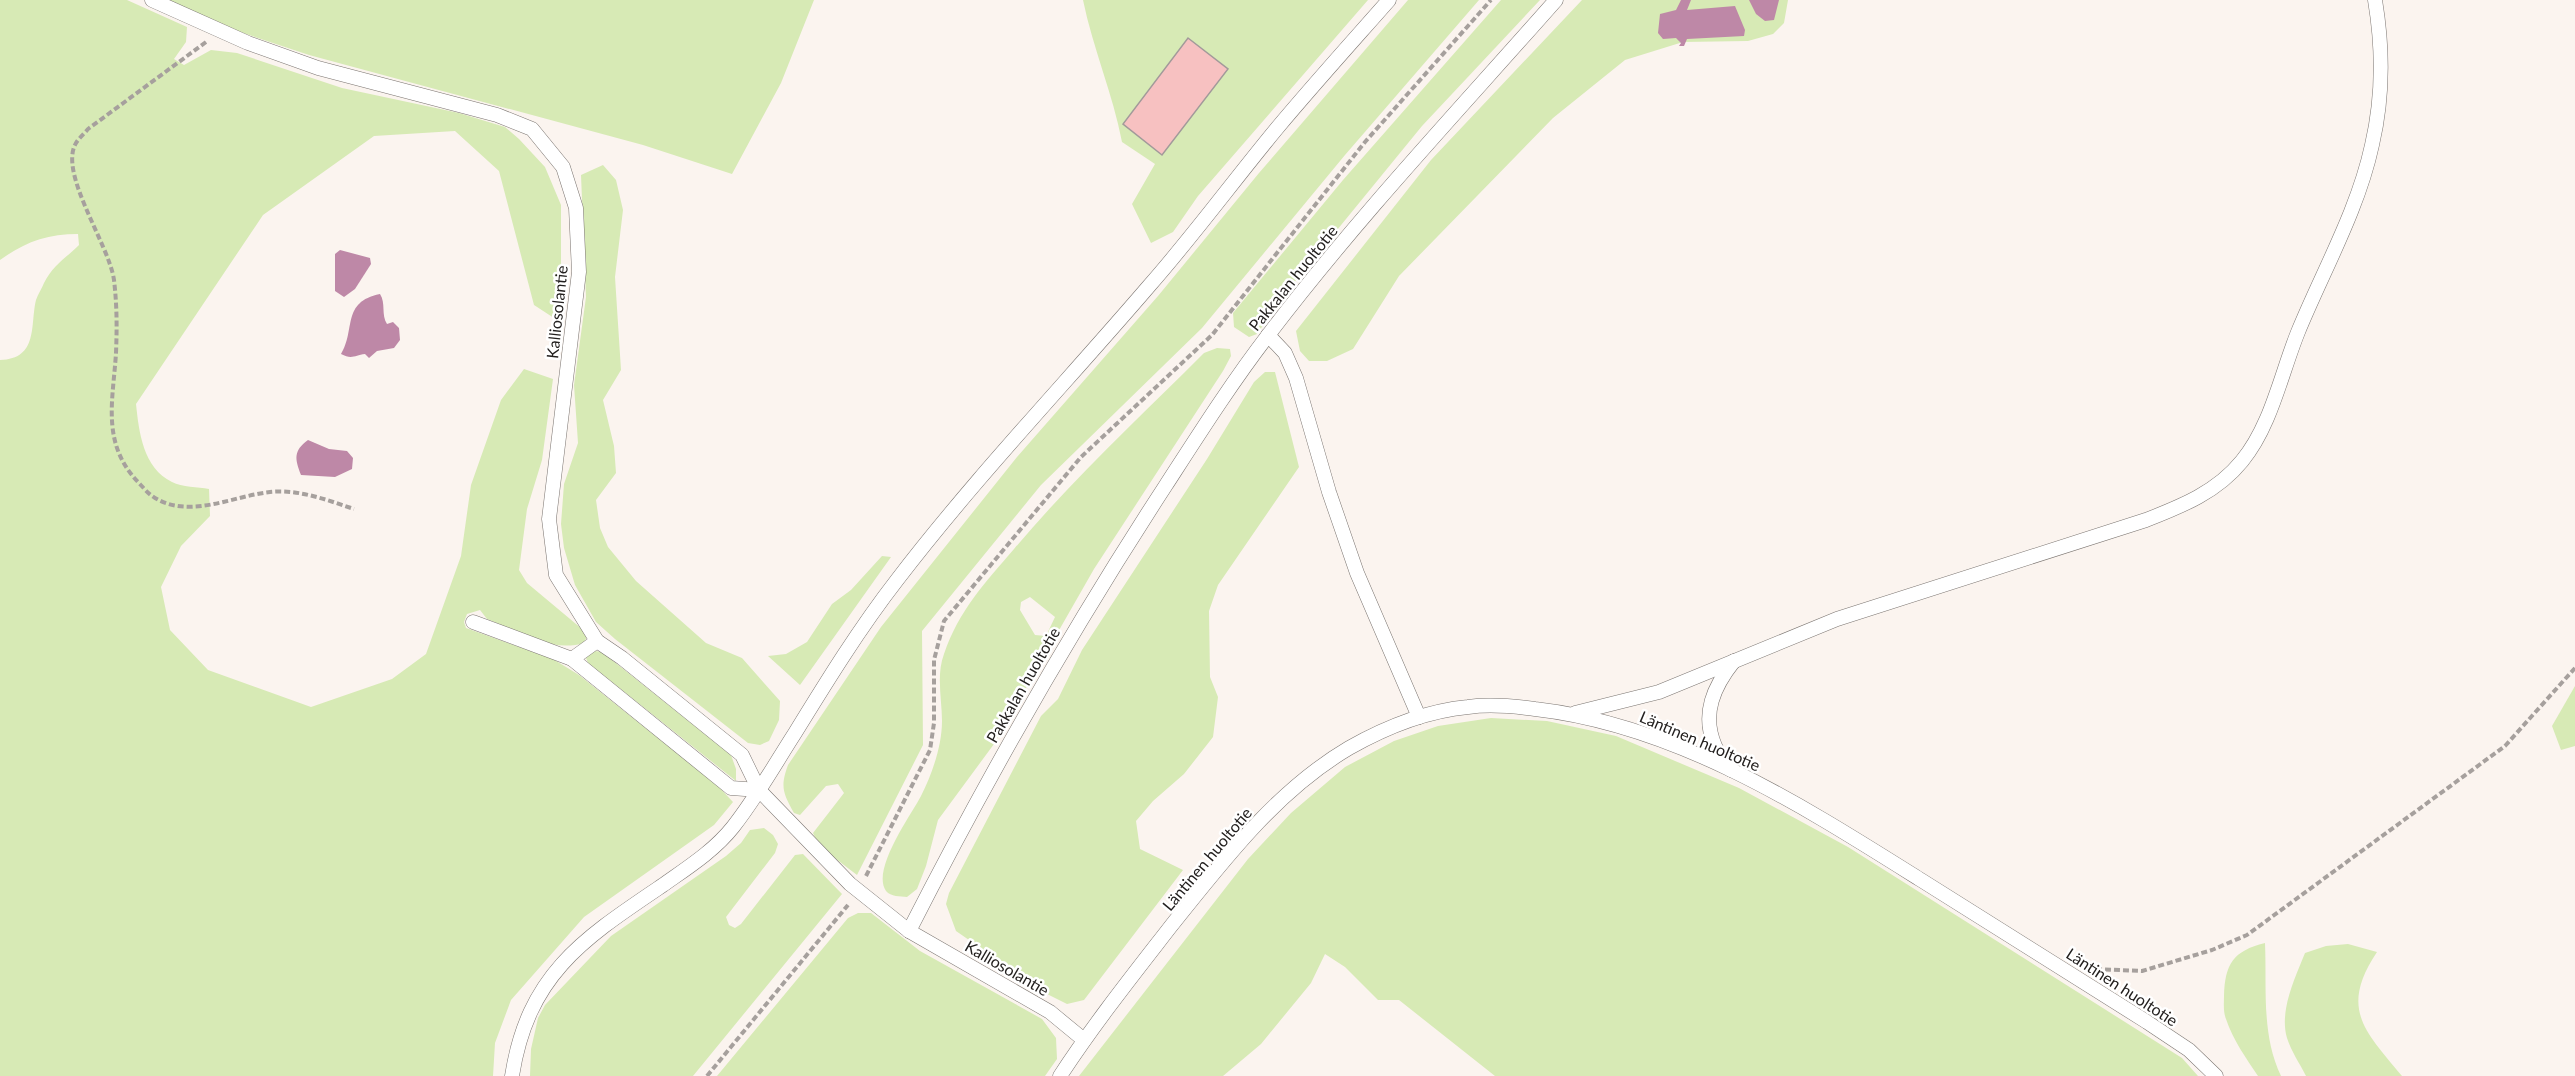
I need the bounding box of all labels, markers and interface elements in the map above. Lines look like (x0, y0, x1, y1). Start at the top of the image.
street label: Pakkalan huoltotie (1244, 221, 1341, 334)
street label: Kalliosolantie (542, 264, 571, 360)
street label: Pakkalan huoltotie (982, 624, 1063, 746)
street label: Läntinen huoltotie (1637, 707, 1763, 774)
street label: Läntinen huoltotie (1158, 803, 1255, 914)
street label: Kalliosolantie (962, 936, 1053, 999)
street label: Läntinen huoltotie (2063, 944, 2181, 1030)

